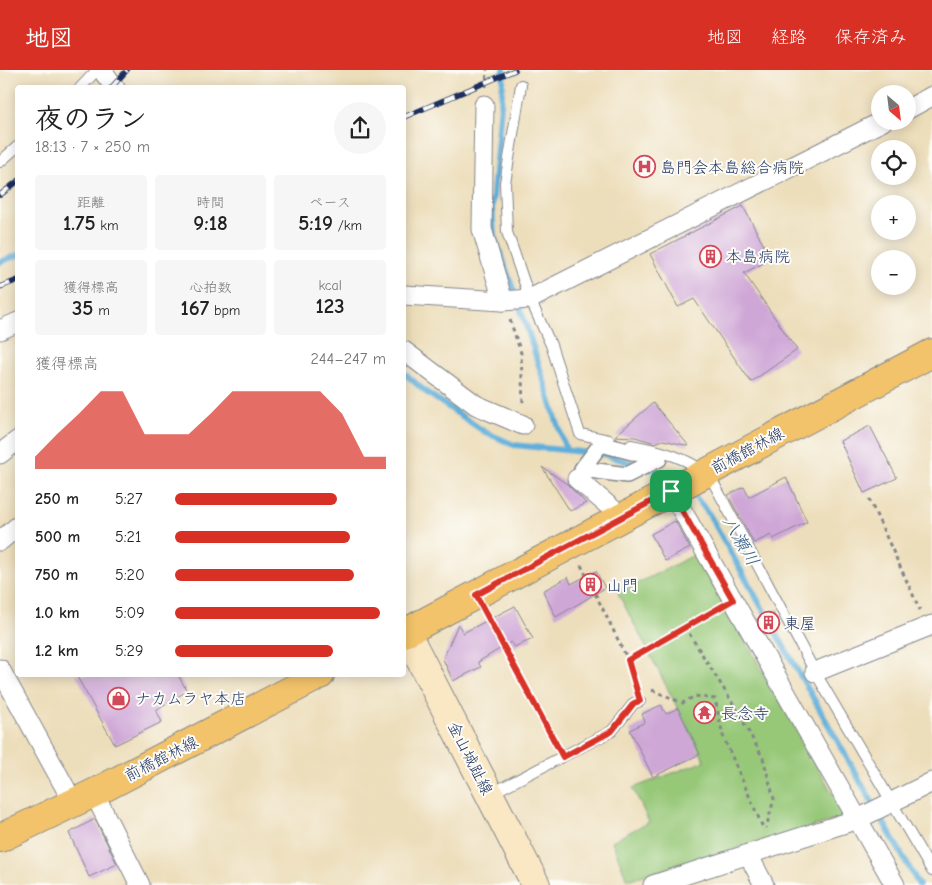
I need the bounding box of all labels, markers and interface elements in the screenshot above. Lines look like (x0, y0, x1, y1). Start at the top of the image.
text: 地図 (25, 24, 73, 52)
text: 地図 (707, 27, 743, 48)
text: 経路 (771, 27, 807, 48)
text: 保存済み (835, 27, 907, 48)
north arrow (871, 85, 916, 130)
map controls (871, 85, 916, 295)
button: share (334, 102, 386, 154)
text: 夜のラン (35, 103, 147, 135)
text: 18:13 · 7 × 250 m (35, 138, 150, 156)
button: locate (871, 140, 916, 185)
hospital icon: 島門会本島総合病院 (632, 155, 656, 179)
place label: 島門会本島総合病院 (660, 159, 804, 177)
text: 距離 (77, 194, 105, 211)
text: 時間 (196, 194, 224, 211)
text: ペース (310, 194, 351, 211)
button: + (871, 195, 916, 240)
text: 1.75 (63, 211, 96, 235)
text: 9:18 (193, 211, 228, 235)
text: 5:19 (298, 211, 333, 235)
text: km (96, 217, 119, 234)
text: /km (333, 217, 362, 234)
building icon: 本島病院 (698, 244, 722, 268)
place label: 本島病院 (726, 248, 790, 266)
button: − (871, 250, 916, 295)
text: kcal (318, 277, 342, 294)
text: 獲得標高 (63, 279, 119, 296)
text: 心拍数 (189, 279, 231, 296)
text: 123 (316, 294, 345, 318)
text: 35 (72, 296, 93, 320)
text: 167 (181, 296, 209, 320)
text: m (93, 302, 110, 319)
text: bpm (209, 302, 240, 319)
text: 244–247 m (310, 350, 386, 368)
text: 獲得標高 (35, 355, 99, 373)
street label: 前橋館林線 (708, 424, 787, 478)
pin (650, 470, 692, 512)
icon: arrive (657, 477, 685, 505)
text: 250 m (35, 490, 79, 508)
text: 5:27 (115, 490, 142, 508)
water label: 八瀬川 (718, 513, 763, 570)
text: 500 m (35, 528, 80, 546)
text: 5:21 (115, 528, 141, 546)
text: 750 m (35, 566, 78, 584)
text: 5:20 (115, 566, 145, 584)
building icon: 山門 (578, 573, 602, 597)
place label: 山門 (606, 577, 638, 595)
text: 1.0 km (35, 604, 80, 622)
text: 5:09 (115, 604, 145, 622)
building icon: 東屋 (756, 611, 780, 635)
place label: 東屋 (784, 615, 816, 633)
text: 1.2 km (35, 642, 78, 660)
text: 5:29 (115, 642, 143, 660)
shop icon: ナカムラヤ本店 (107, 686, 131, 710)
place label: ナカムラヤ本店 (135, 690, 246, 708)
temple icon: 長念寺 (693, 701, 717, 725)
place label: 長念寺 (721, 705, 769, 723)
street label: 金山城趾線 (444, 719, 496, 798)
street label: 前橋館林線 (122, 733, 201, 785)

